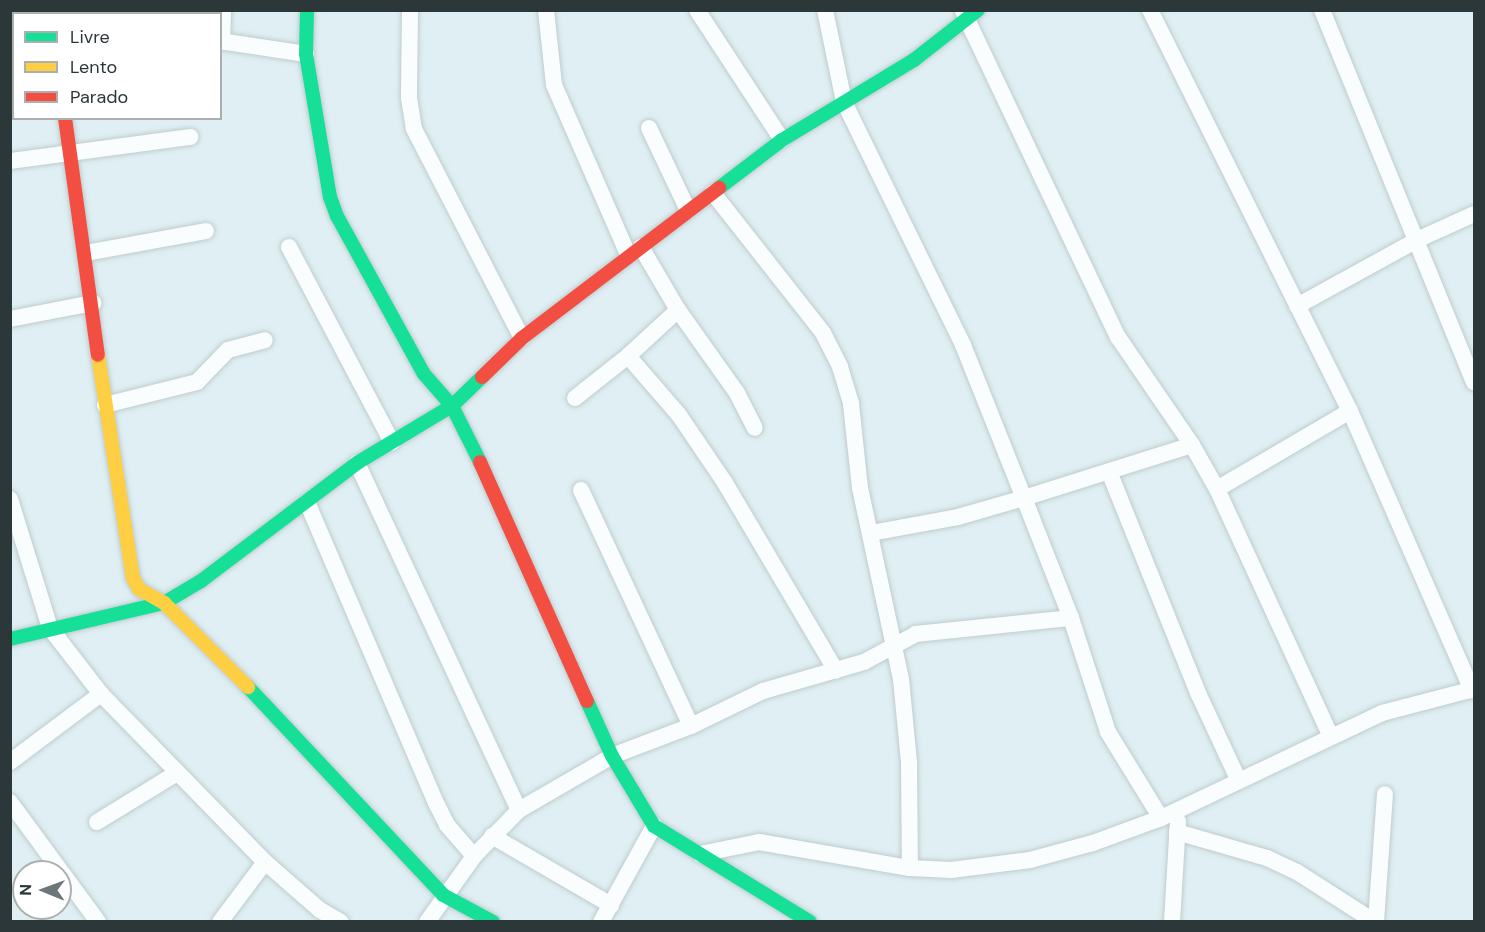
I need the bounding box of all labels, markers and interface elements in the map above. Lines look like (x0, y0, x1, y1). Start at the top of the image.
legend (12, 12, 222, 120)
text: Livre (70, 25, 110, 49)
text: Lento (70, 55, 117, 79)
text: Parado (70, 85, 128, 109)
north arrow (12, 860, 72, 920)
text: N (15, 884, 36, 896)

